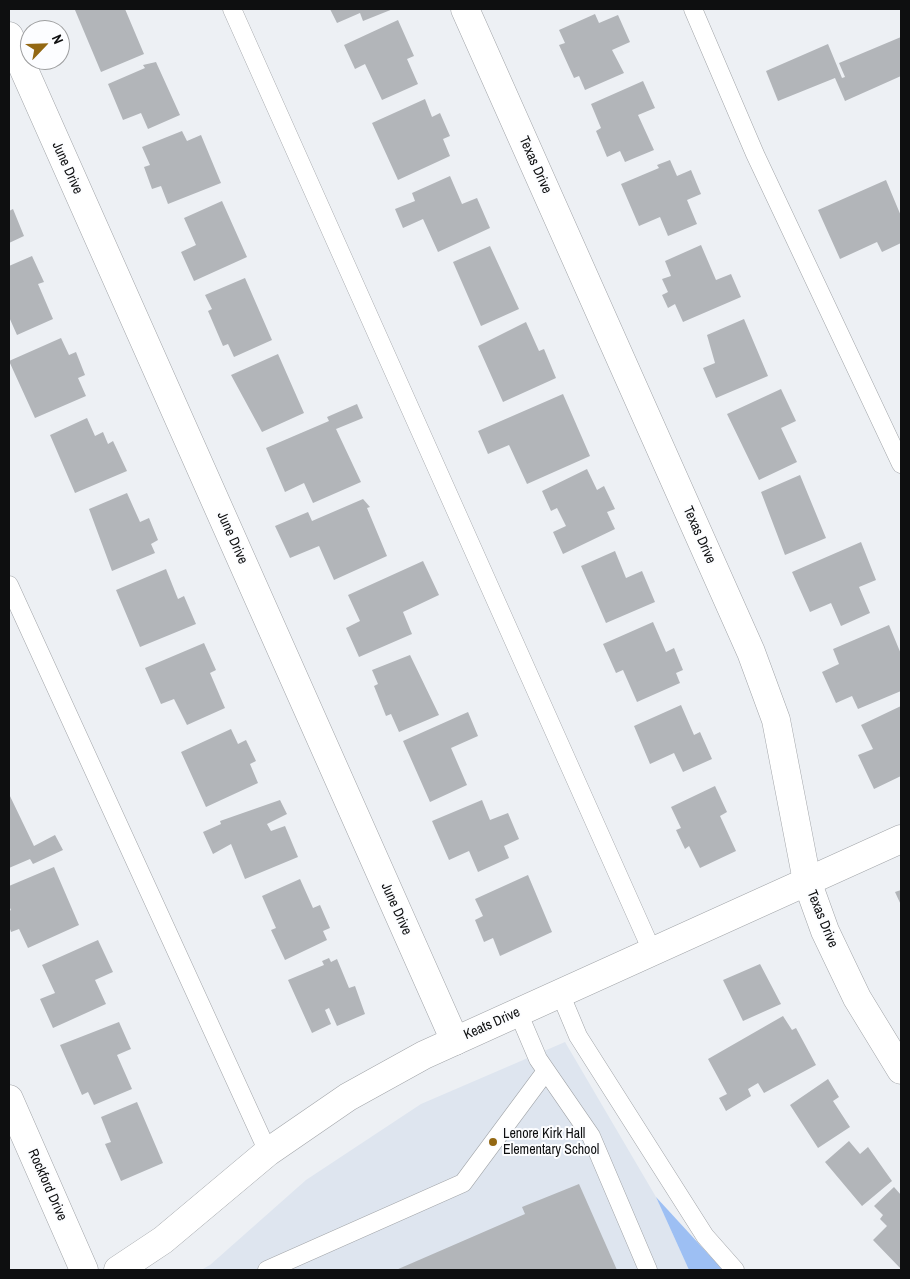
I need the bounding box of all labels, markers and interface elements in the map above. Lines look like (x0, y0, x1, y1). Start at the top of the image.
north arrow (20, 20, 70, 70)
text: N (48, 32, 68, 47)
street label: Texas Drive (515, 134, 555, 196)
street label: June Drive (48, 139, 86, 197)
street label: Texas Drive (679, 504, 719, 566)
street label: June Drive (213, 509, 251, 567)
street label: June Drive (377, 880, 415, 938)
street label: Texas Drive (803, 888, 841, 950)
street label: Keats Drive (461, 1004, 523, 1044)
place label: Lenore Kirk Hall Elementary School (503, 1126, 599, 1158)
marker: Lenore Kirk Hall Elementary School (487, 1136, 499, 1148)
street label: Rockford Drive (24, 1147, 70, 1223)

